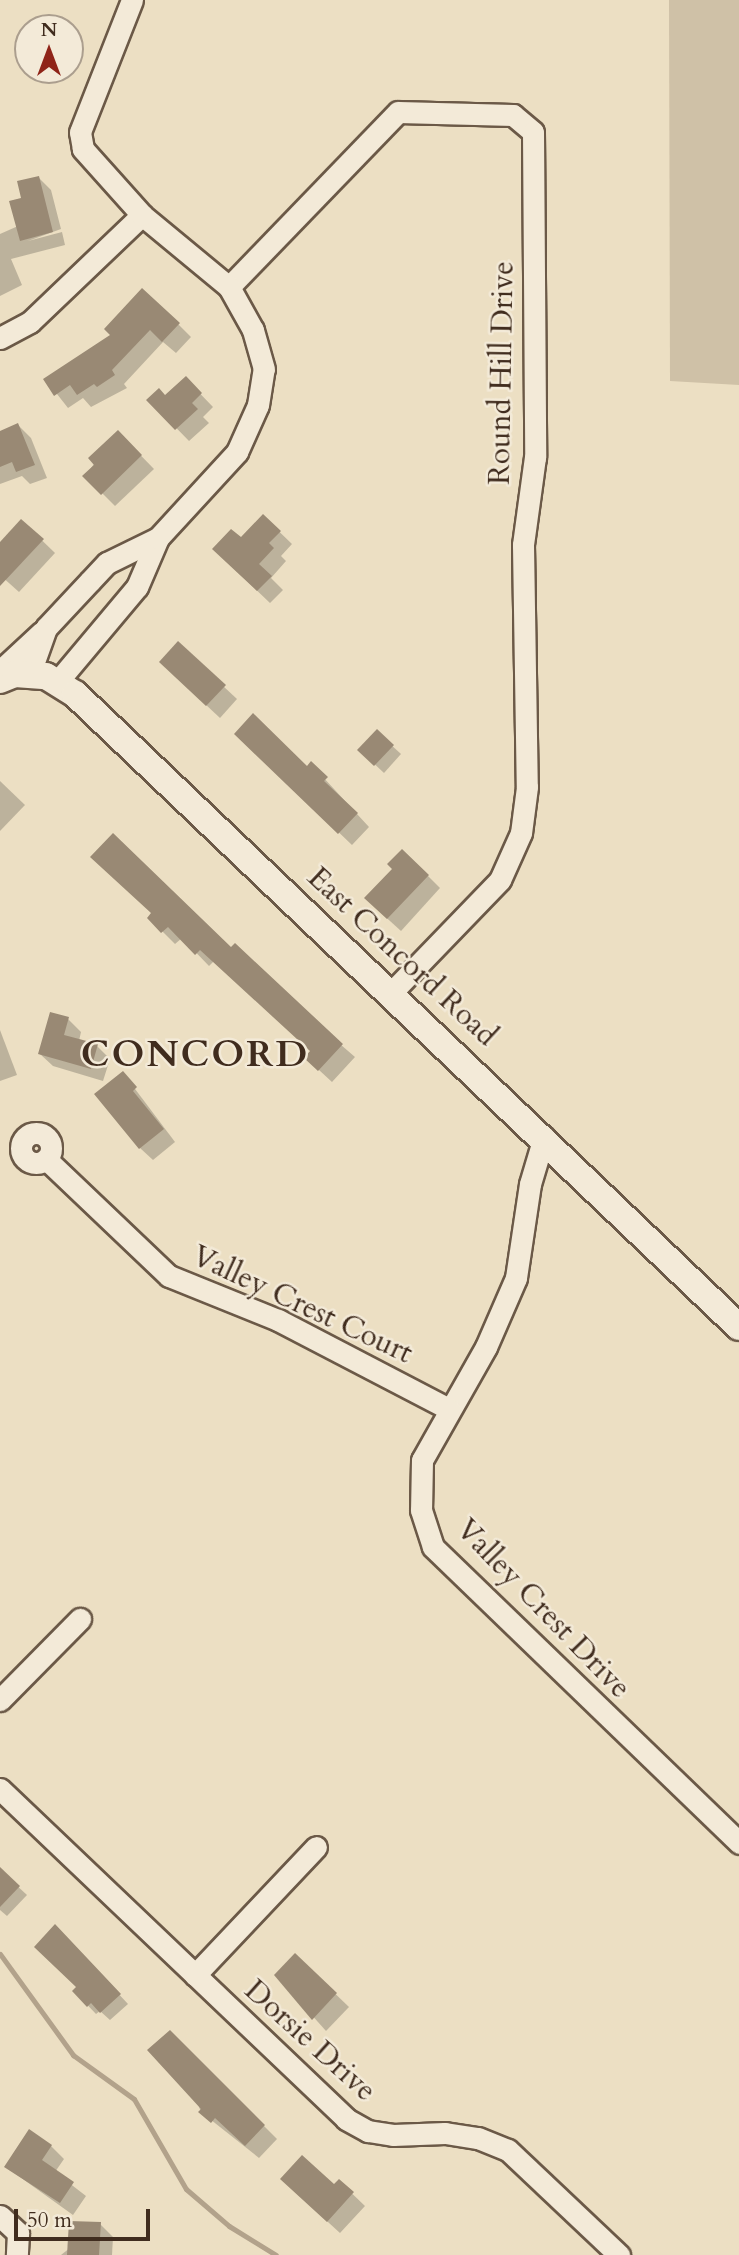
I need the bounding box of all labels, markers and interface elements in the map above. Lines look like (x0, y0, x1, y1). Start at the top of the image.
north arrow (14, 14, 84, 84)
text: N (41, 17, 57, 43)
street label: Round Hill Drive (482, 261, 522, 485)
street label: East Concord Road (300, 860, 504, 1054)
district label: CONCORD (82, 1032, 308, 1076)
street label: Valley Crest Court (186, 1238, 418, 1372)
street label: Valley Crest Drive (448, 1512, 638, 1706)
street label: Dorsie Drive (237, 1973, 383, 2109)
scale bar (18, 2196, 154, 2240)
text: 50 m (27, 2206, 72, 2235)

